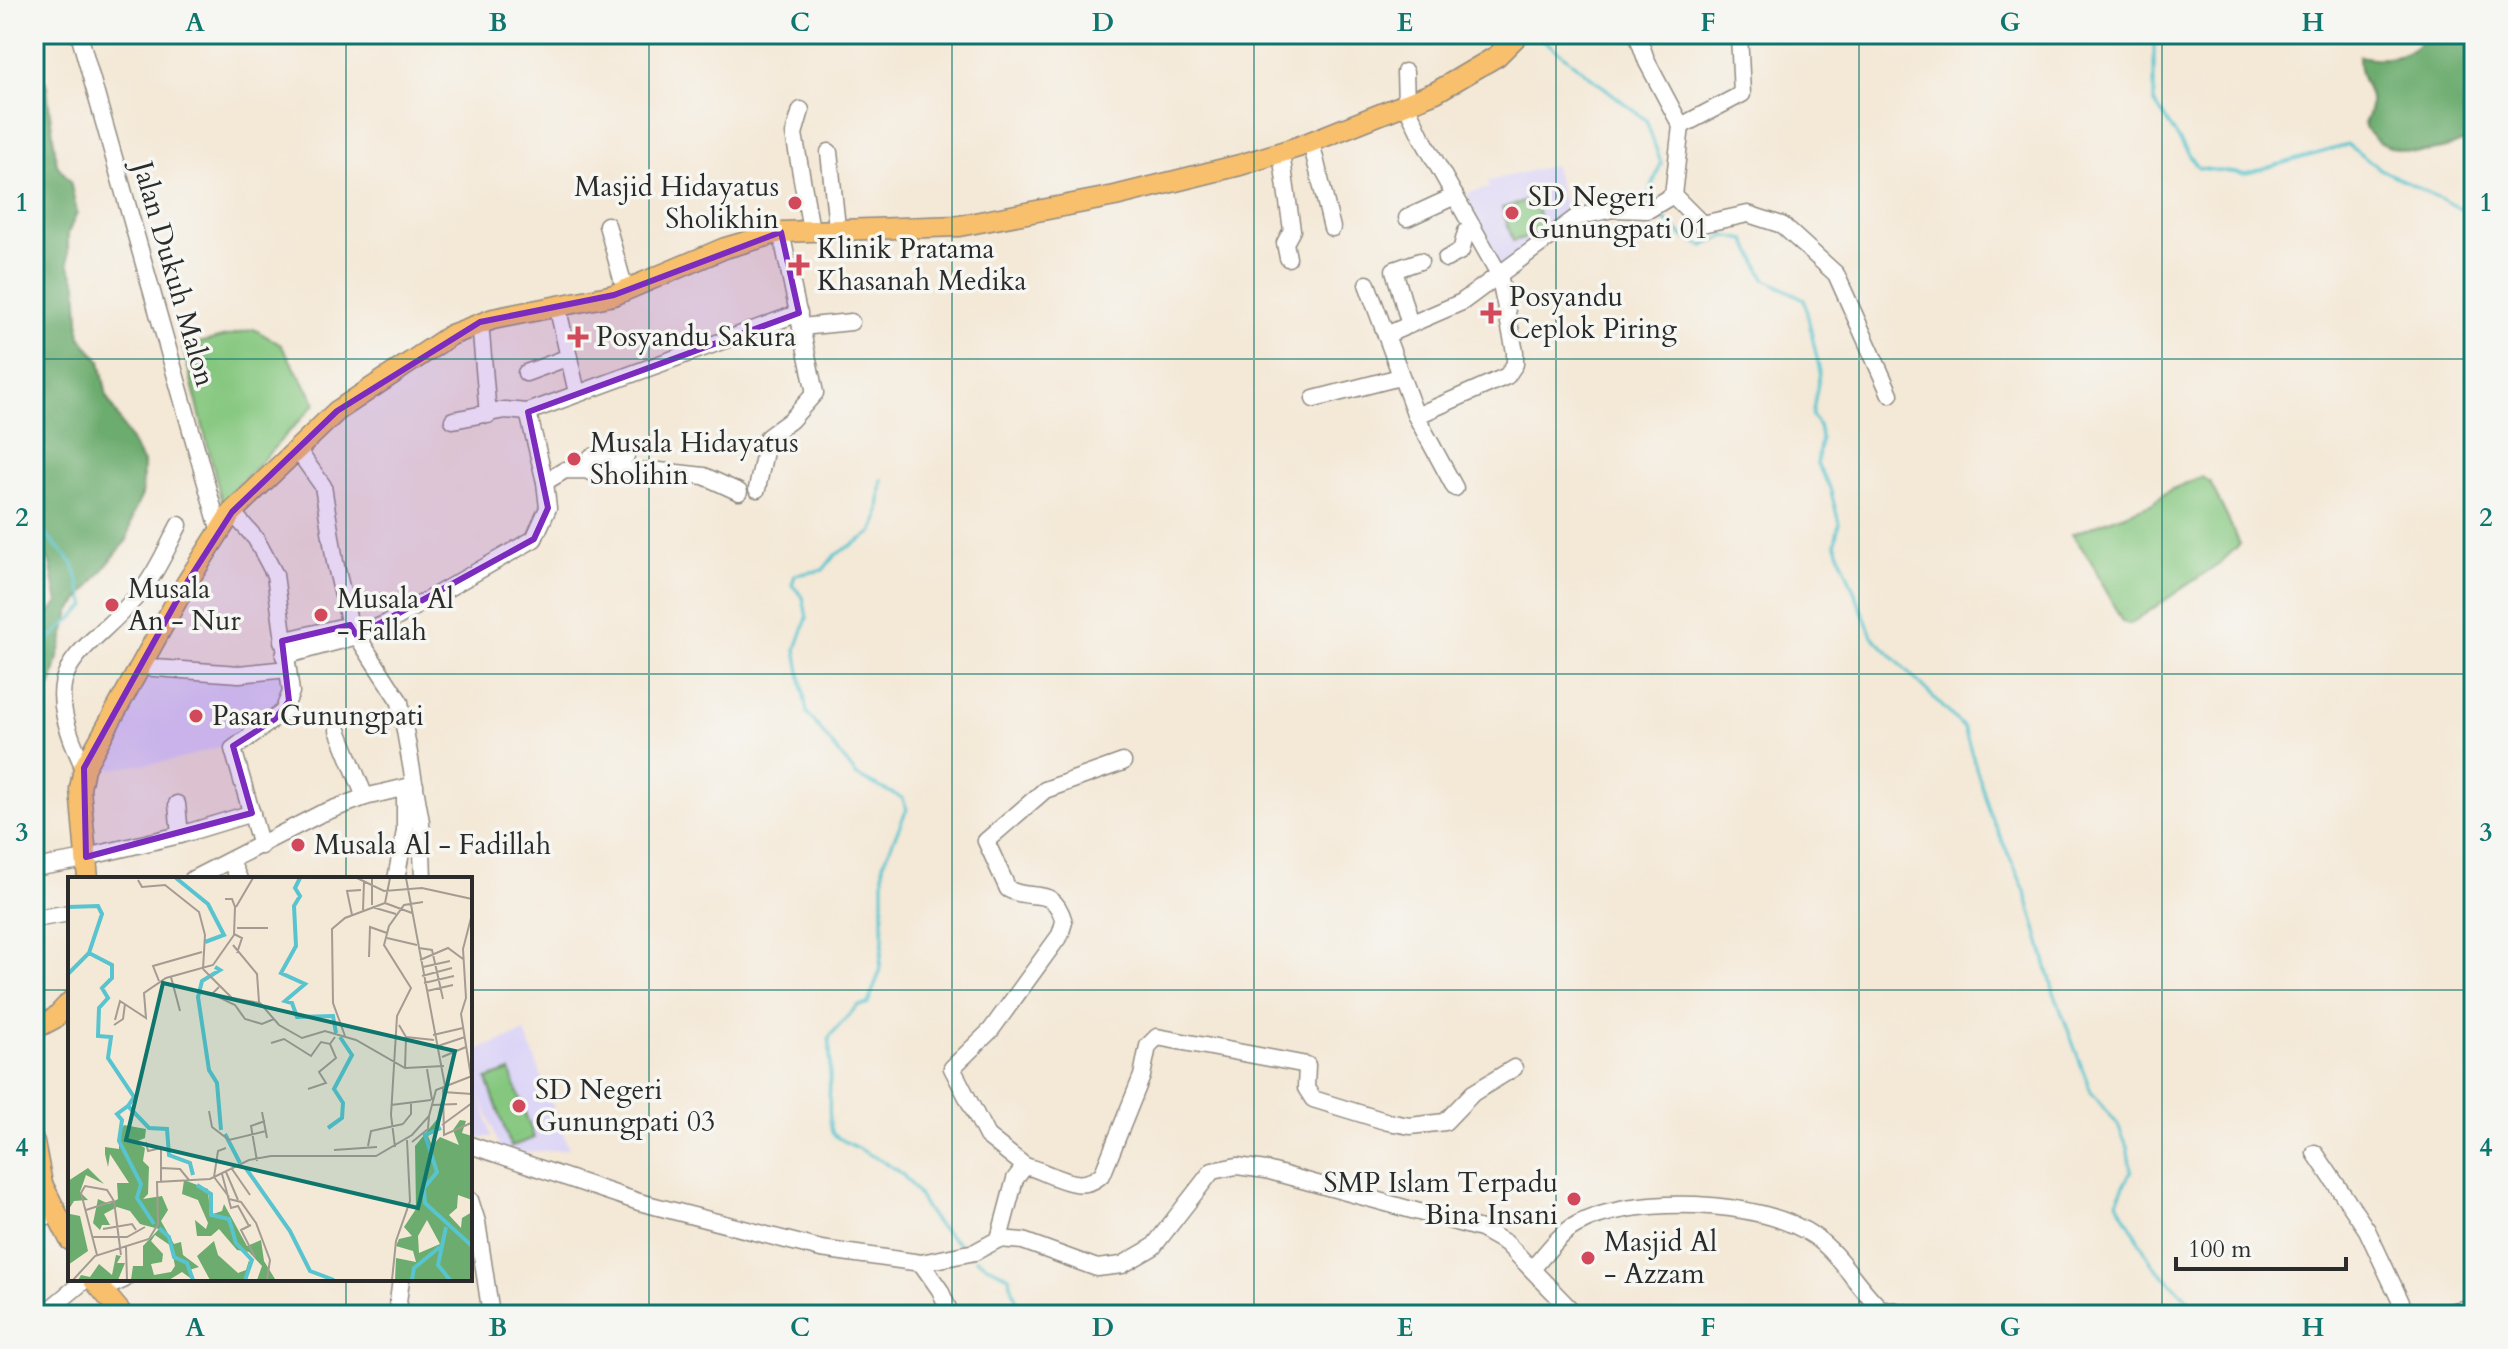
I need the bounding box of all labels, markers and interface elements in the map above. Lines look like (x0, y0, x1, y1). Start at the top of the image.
text: A (185, 5, 205, 40)
text: B (489, 5, 507, 40)
text: C (790, 5, 810, 40)
text: D (1092, 5, 1114, 40)
text: E (1397, 5, 1413, 40)
text: F (1700, 5, 1716, 40)
text: G (1999, 5, 2021, 40)
text: H (2302, 5, 2325, 40)
street label: Jalan Dukuh Malon (123, 153, 224, 391)
place label: Masjid Hidayatus Sholikhin (574, 168, 779, 238)
place label: SD Negeri Gunungpati 01 (1528, 178, 1708, 248)
text: 1 (15, 185, 29, 220)
text: 1 (2479, 185, 2493, 220)
marker: Masjid Hidayatus Sholikhin (786, 194, 804, 212)
marker: SD Negeri Gunungpati 01 (1503, 204, 1521, 222)
place label: Klinik Pratama Khasanah Medika (817, 230, 1027, 300)
marker: Klinik Pratama Khasanah Medika (788, 254, 810, 276)
place label: Posyandu Ceplok Piring (1509, 278, 1677, 348)
marker: Posyandu Ceplok Piring (1480, 302, 1502, 324)
place label: Posyandu Sakura (596, 318, 796, 356)
marker: Posyandu Sakura (567, 326, 589, 348)
place label: Musala Hidayatus Sholihin (590, 424, 799, 494)
marker: Musala Hidayatus Sholihin (565, 450, 583, 468)
text: 2 (15, 500, 29, 535)
text: 2 (2479, 500, 2493, 535)
place label: Musala An - Nur (128, 570, 242, 640)
place label: Musala Al - Fallah (337, 580, 454, 650)
marker: Musala An - Nur (103, 596, 121, 614)
marker: Musala Al - Fallah (312, 606, 330, 624)
place label: Pasar Gunungpati (212, 697, 424, 735)
marker: Pasar Gunungpati (187, 707, 205, 725)
text: 3 (15, 815, 29, 850)
text: 3 (2479, 815, 2493, 850)
place label: Musala Al - Fadillah (314, 826, 551, 864)
marker: Musala Al - Fadillah (289, 836, 307, 854)
inset map (68, 877, 472, 1281)
place label: SD Negeri Gunungpati 03 (535, 1071, 715, 1141)
marker: SD Negeri Gunungpati 03 (510, 1097, 528, 1115)
text: 4 (15, 1130, 29, 1165)
text: 4 (2479, 1130, 2493, 1165)
place label: SMP Islam Terpadu Bina Insani (1323, 1164, 1558, 1234)
marker: SMP Islam Terpadu Bina Insani (1565, 1190, 1583, 1208)
scale bar (2176, 1221, 2346, 1271)
place label: Masjid Al - Azzam (1604, 1223, 1717, 1293)
text: 100 m (2188, 1233, 2252, 1266)
marker: Masjid Al - Azzam (1579, 1249, 1597, 1267)
text: A (185, 1310, 205, 1345)
text: B (489, 1310, 507, 1345)
text: C (790, 1310, 810, 1345)
text: D (1092, 1310, 1114, 1345)
text: E (1397, 1310, 1413, 1345)
text: F (1700, 1310, 1716, 1345)
text: G (1999, 1310, 2021, 1345)
text: H (2302, 1310, 2325, 1345)

